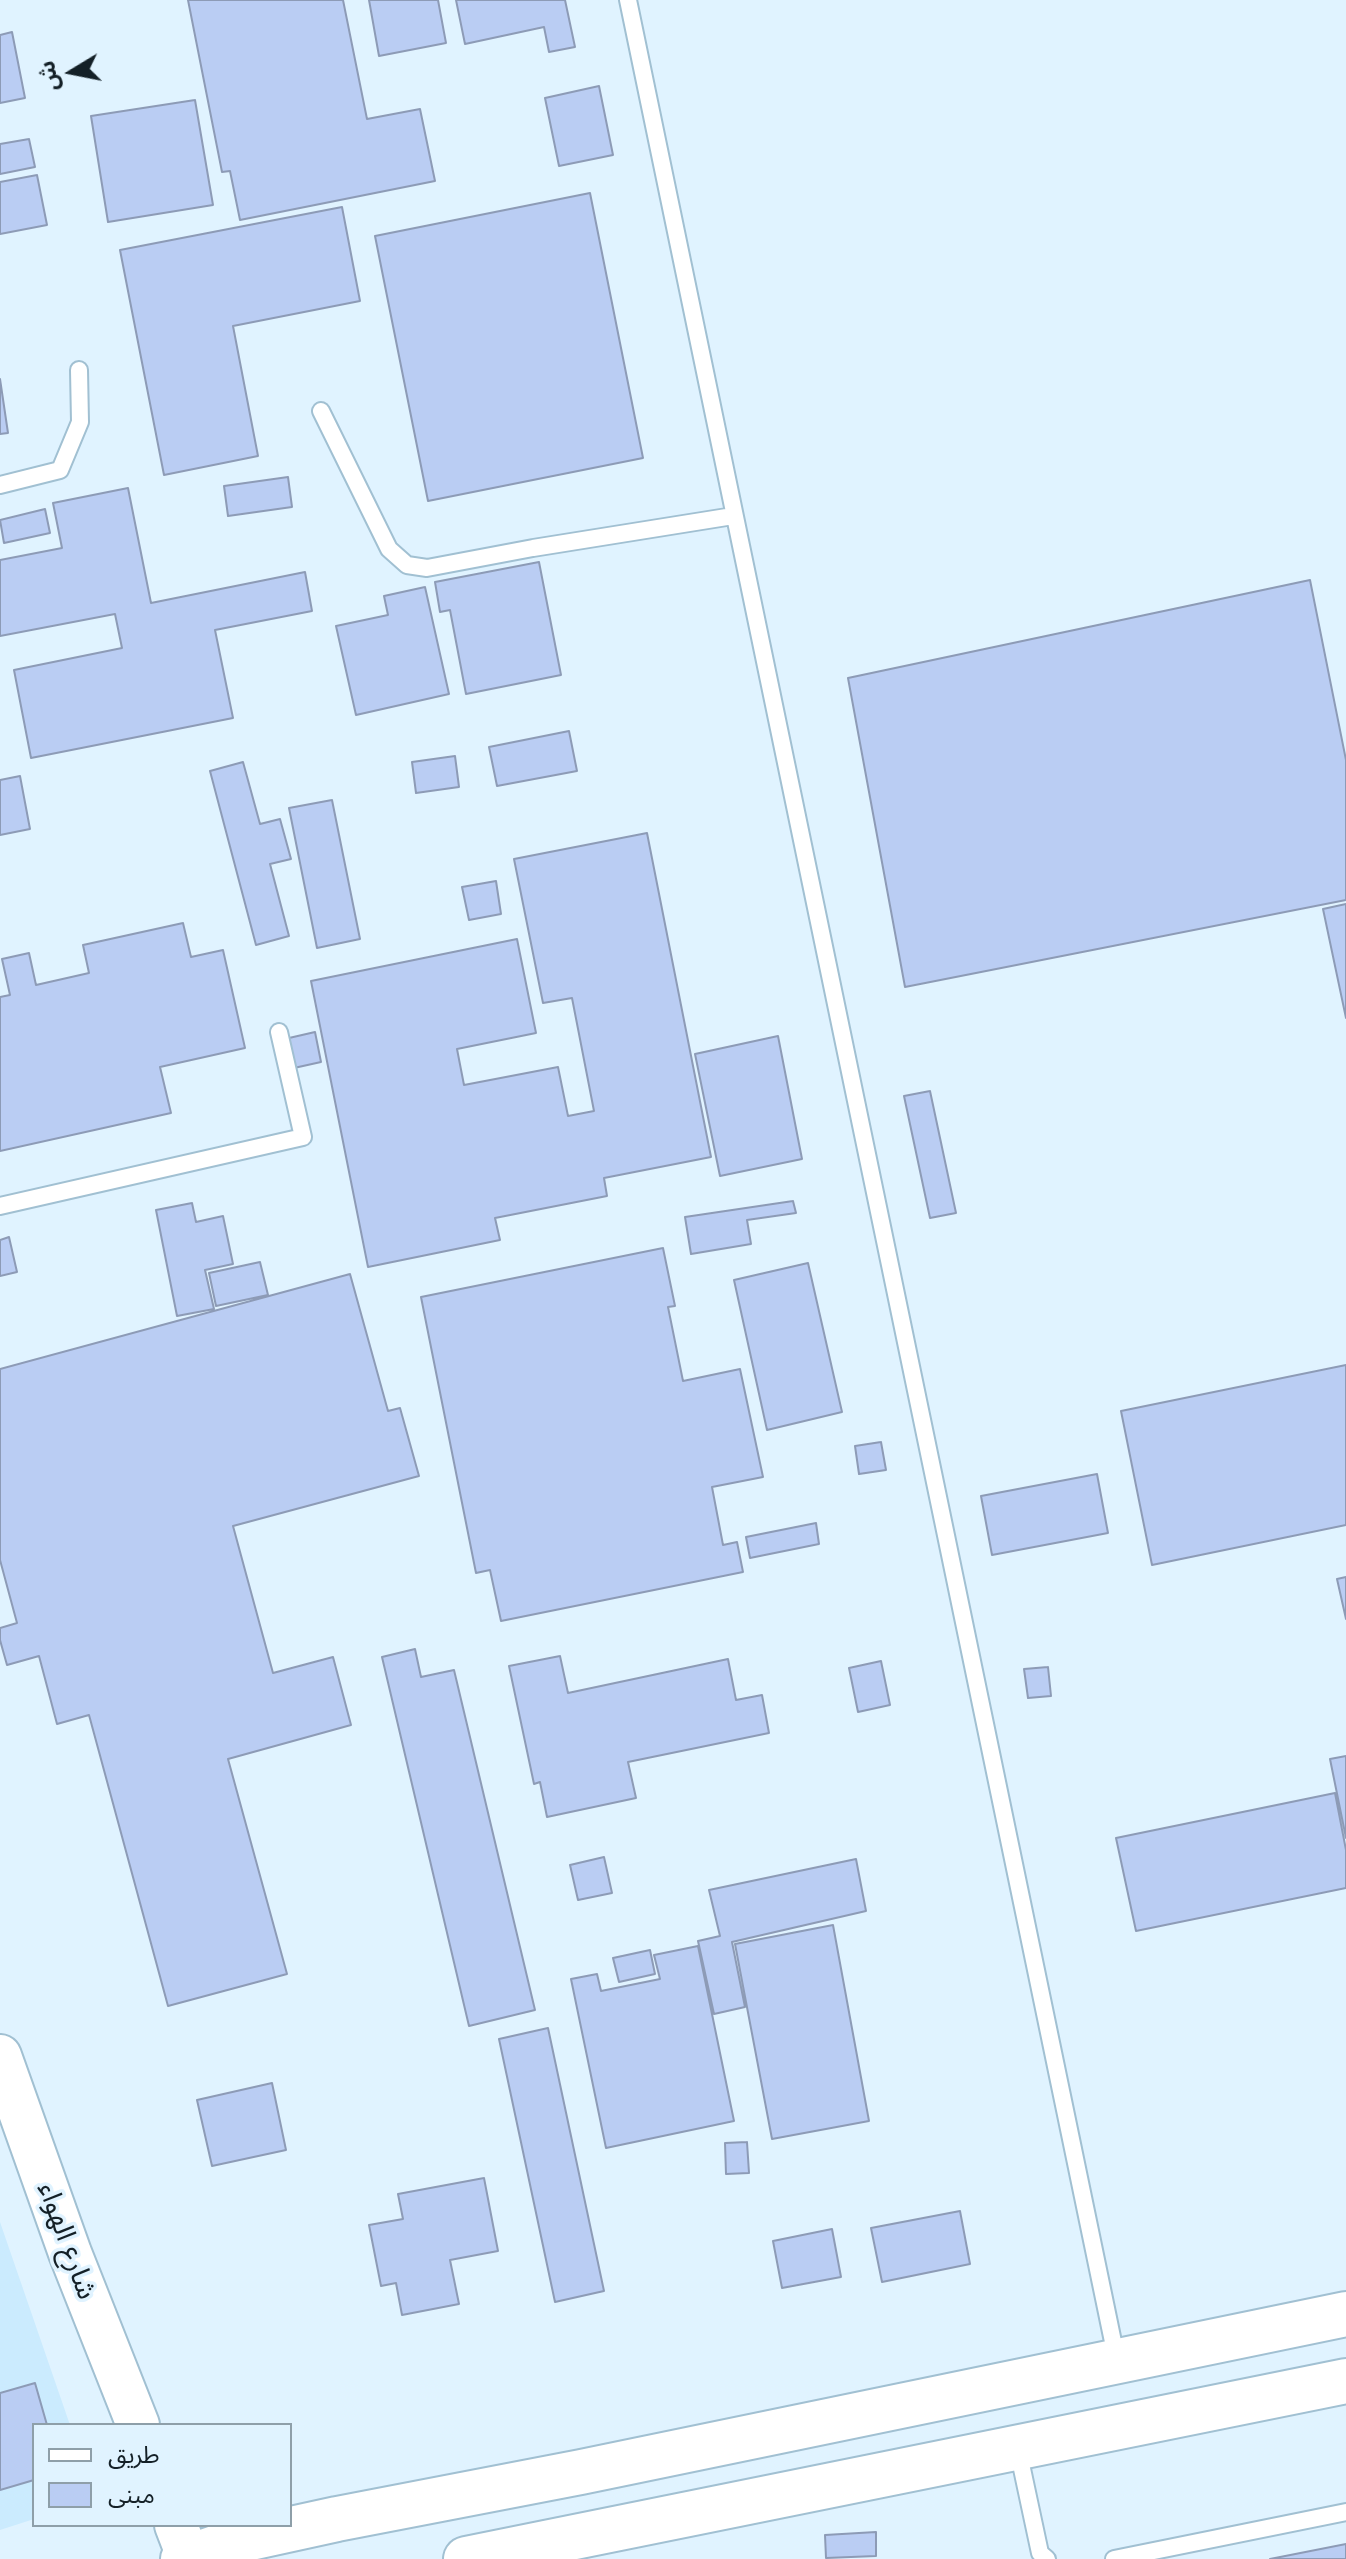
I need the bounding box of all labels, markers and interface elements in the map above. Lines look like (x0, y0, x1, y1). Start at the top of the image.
north arrow (32, 32, 112, 112)
text: ش (33, 59, 64, 93)
street label: شارع الهواء (30, 2178, 104, 2304)
legend (32, 2423, 292, 2527)
text: طريق (108, 2440, 160, 2469)
text: مبنى (108, 2480, 155, 2509)

